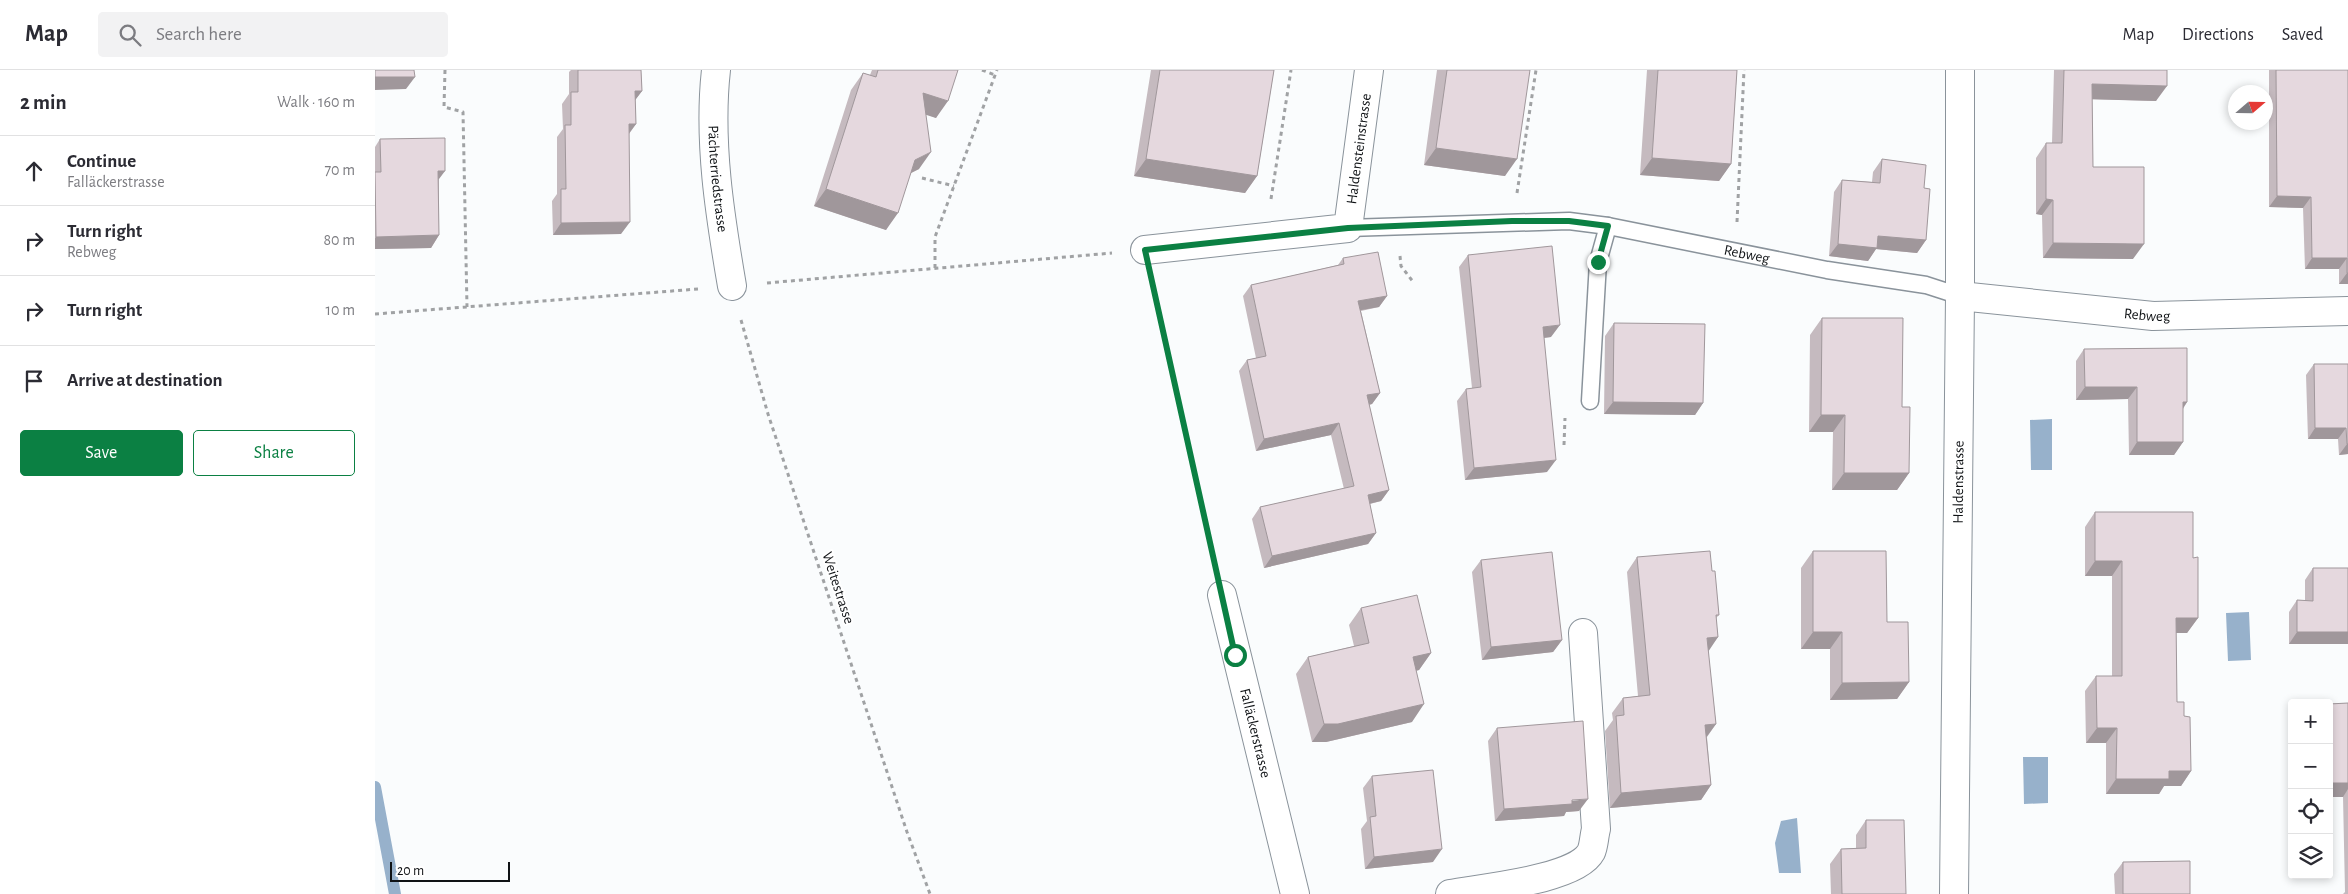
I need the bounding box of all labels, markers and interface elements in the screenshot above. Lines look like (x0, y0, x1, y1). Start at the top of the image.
search box (98, 12, 448, 57)
icon: search (116, 21, 144, 49)
text: Map (25, 22, 68, 46)
text: Search here (156, 25, 242, 44)
text: Map (2123, 26, 2154, 44)
text: Directions (2182, 26, 2254, 44)
text: Saved (2282, 26, 2323, 44)
north arrow (2228, 85, 2273, 130)
text: 2 min (20, 92, 67, 113)
street label: Haldensteinstrasse (1344, 93, 1373, 205)
text: Walk · 160 m (277, 94, 355, 110)
street label: Pächterriedstrasse (706, 125, 731, 233)
text: Continue (67, 152, 136, 171)
icon: ahead (20, 157, 48, 185)
text: 70 m (324, 162, 355, 178)
text: Falläckerstrasse (67, 174, 165, 190)
text: Turn right (67, 222, 142, 241)
icon: right (20, 227, 48, 255)
text: 80 m (324, 232, 355, 248)
street label: Rebweg (1723, 242, 1772, 266)
text: Rebweg (67, 244, 116, 260)
route end (1587, 251, 1610, 274)
icon: right (20, 297, 48, 325)
text: Turn right (67, 301, 142, 320)
text: 10 m (326, 302, 355, 318)
street label: Rebweg (2123, 306, 2171, 324)
icon: arrive (20, 367, 48, 395)
text: Arrive at destination (67, 371, 223, 390)
button: Save (20, 430, 183, 476)
button: Share (193, 430, 355, 476)
street label: Haldenstrasse (1950, 440, 1966, 524)
street label: Weitestrasse (819, 550, 857, 626)
route start (1224, 644, 1247, 667)
street label: Falläckerstrasse (1238, 687, 1274, 779)
map controls (2288, 699, 2333, 879)
button: + (2288, 699, 2333, 744)
button: − (2288, 744, 2333, 789)
button: locate (2288, 789, 2333, 834)
button: layers (2288, 834, 2333, 879)
scale bar (390, 859, 510, 882)
text: 20 m (397, 864, 424, 878)

